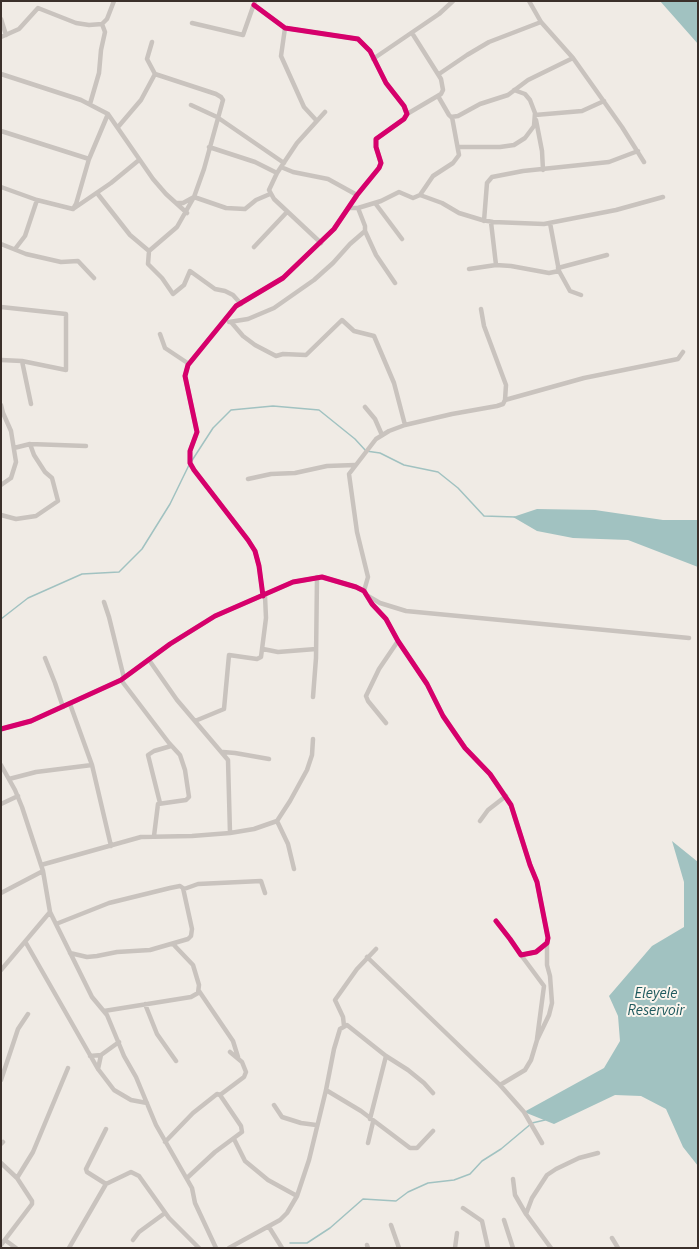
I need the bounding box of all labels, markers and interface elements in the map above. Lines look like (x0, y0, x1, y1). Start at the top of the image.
water label: Eleyele Reservoir (628, 986, 684, 1021)

